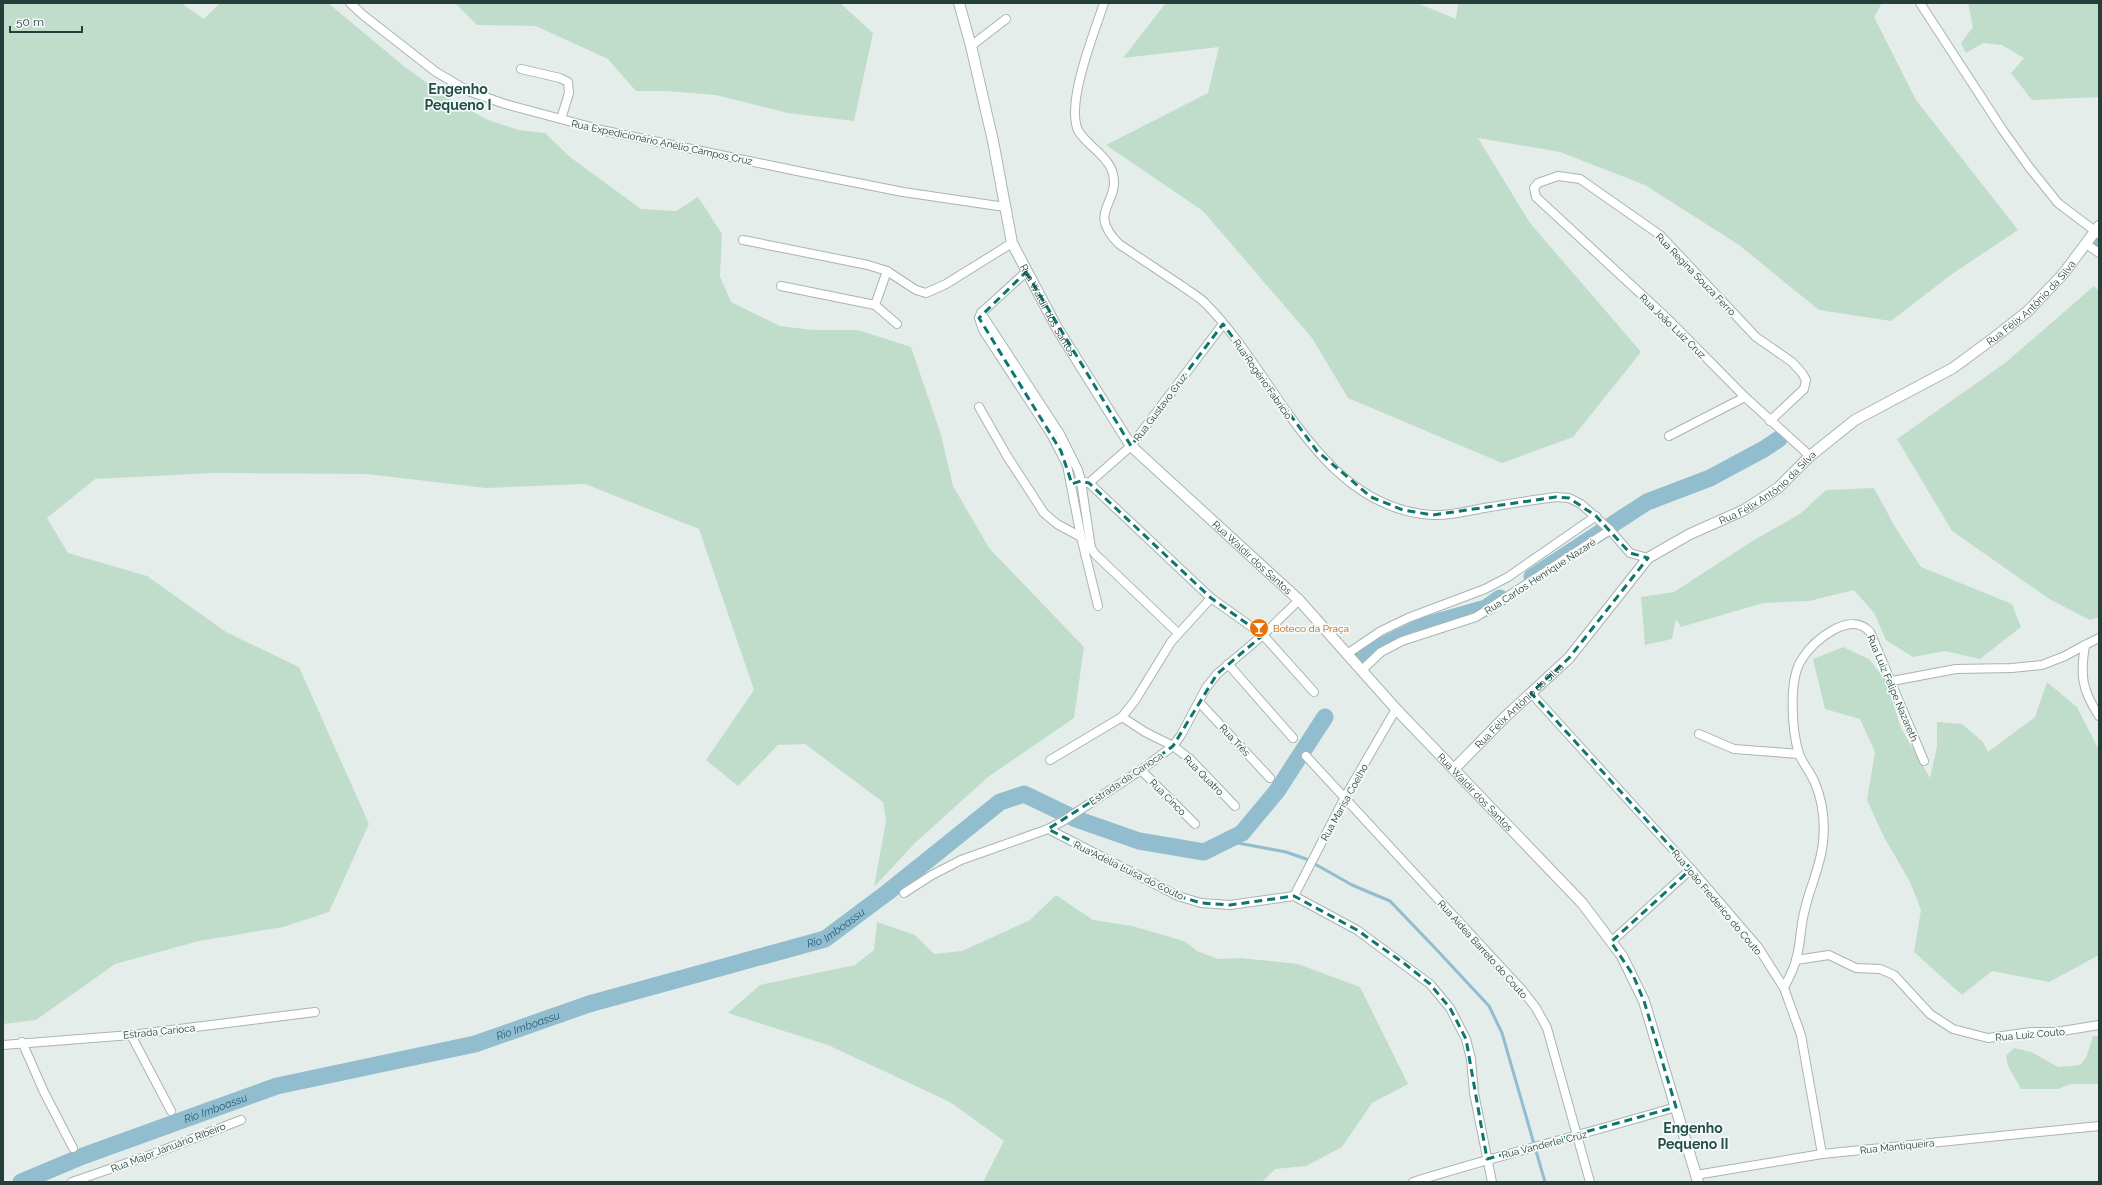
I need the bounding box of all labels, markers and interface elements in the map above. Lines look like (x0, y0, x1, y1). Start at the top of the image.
scale bar (10, 8, 82, 34)
text: 50 m (16, 15, 44, 29)
district label: Engenho Pequeno I (424, 81, 492, 113)
street label: Rua Expedicionário Anélio Campos Cruz (570, 118, 754, 167)
street label: Rua Regina Souza Ferro (1653, 231, 1738, 318)
street label: Rua Félix Antônio da Silva (1984, 258, 2077, 347)
street label: Rua Waldir dos Santos (1018, 262, 1078, 358)
street label: Rua João Luiz Cruz (1637, 292, 1708, 361)
street label: Rua Rogério Fabricio (1231, 337, 1294, 421)
street label: Rua Gustavo Cruz (1131, 371, 1189, 443)
street label: Rua Félix Antônio da Silva (1717, 449, 1818, 526)
street label: Rua Waldir dos Santos (1210, 519, 1294, 597)
street label: Rua Carlos Henrique Nazaré (1483, 536, 1598, 616)
bar icon: Boteco da Praça (1248, 617, 1270, 639)
place label: Boteco da Praça (1273, 623, 1349, 634)
street label: Rua Luiz Felipe Nazareth (1865, 633, 1920, 743)
street label: Rua Félix Antônio da Silva (1473, 661, 1566, 750)
street label: Rua Três (1217, 722, 1252, 759)
street label: Estrada da Carioca (1087, 750, 1165, 807)
street label: Rua Waldir dos Santos (1435, 751, 1515, 833)
street label: Rua Quatro (1181, 753, 1226, 798)
street label: Rua Marisa Coelho (1319, 762, 1370, 843)
street label: Rua Cinco (1147, 777, 1188, 818)
street label: Rua Adélia Luísa do Couto (1072, 839, 1186, 902)
street label: Rua João Frederico do Couto (1669, 848, 1764, 957)
street label: Rua Aidea Barreto do Couto (1436, 898, 1530, 1001)
water label: Rio Imboassu (805, 906, 868, 951)
water label: Rio Imboassu (495, 1009, 562, 1043)
street label: Estrada Carioca (123, 1022, 196, 1041)
street label: Rua Luiz Couto (1995, 1026, 2065, 1043)
water label: Rio Imboassu (182, 1091, 249, 1126)
street label: Rua Major Januário Ribeiro (109, 1120, 227, 1174)
district label: Engenho Pequeno II (1657, 1120, 1729, 1152)
street label: Rua Vanderlei Cruz (1500, 1129, 1588, 1160)
street label: Rua Mantiqueira (1859, 1137, 1935, 1156)

